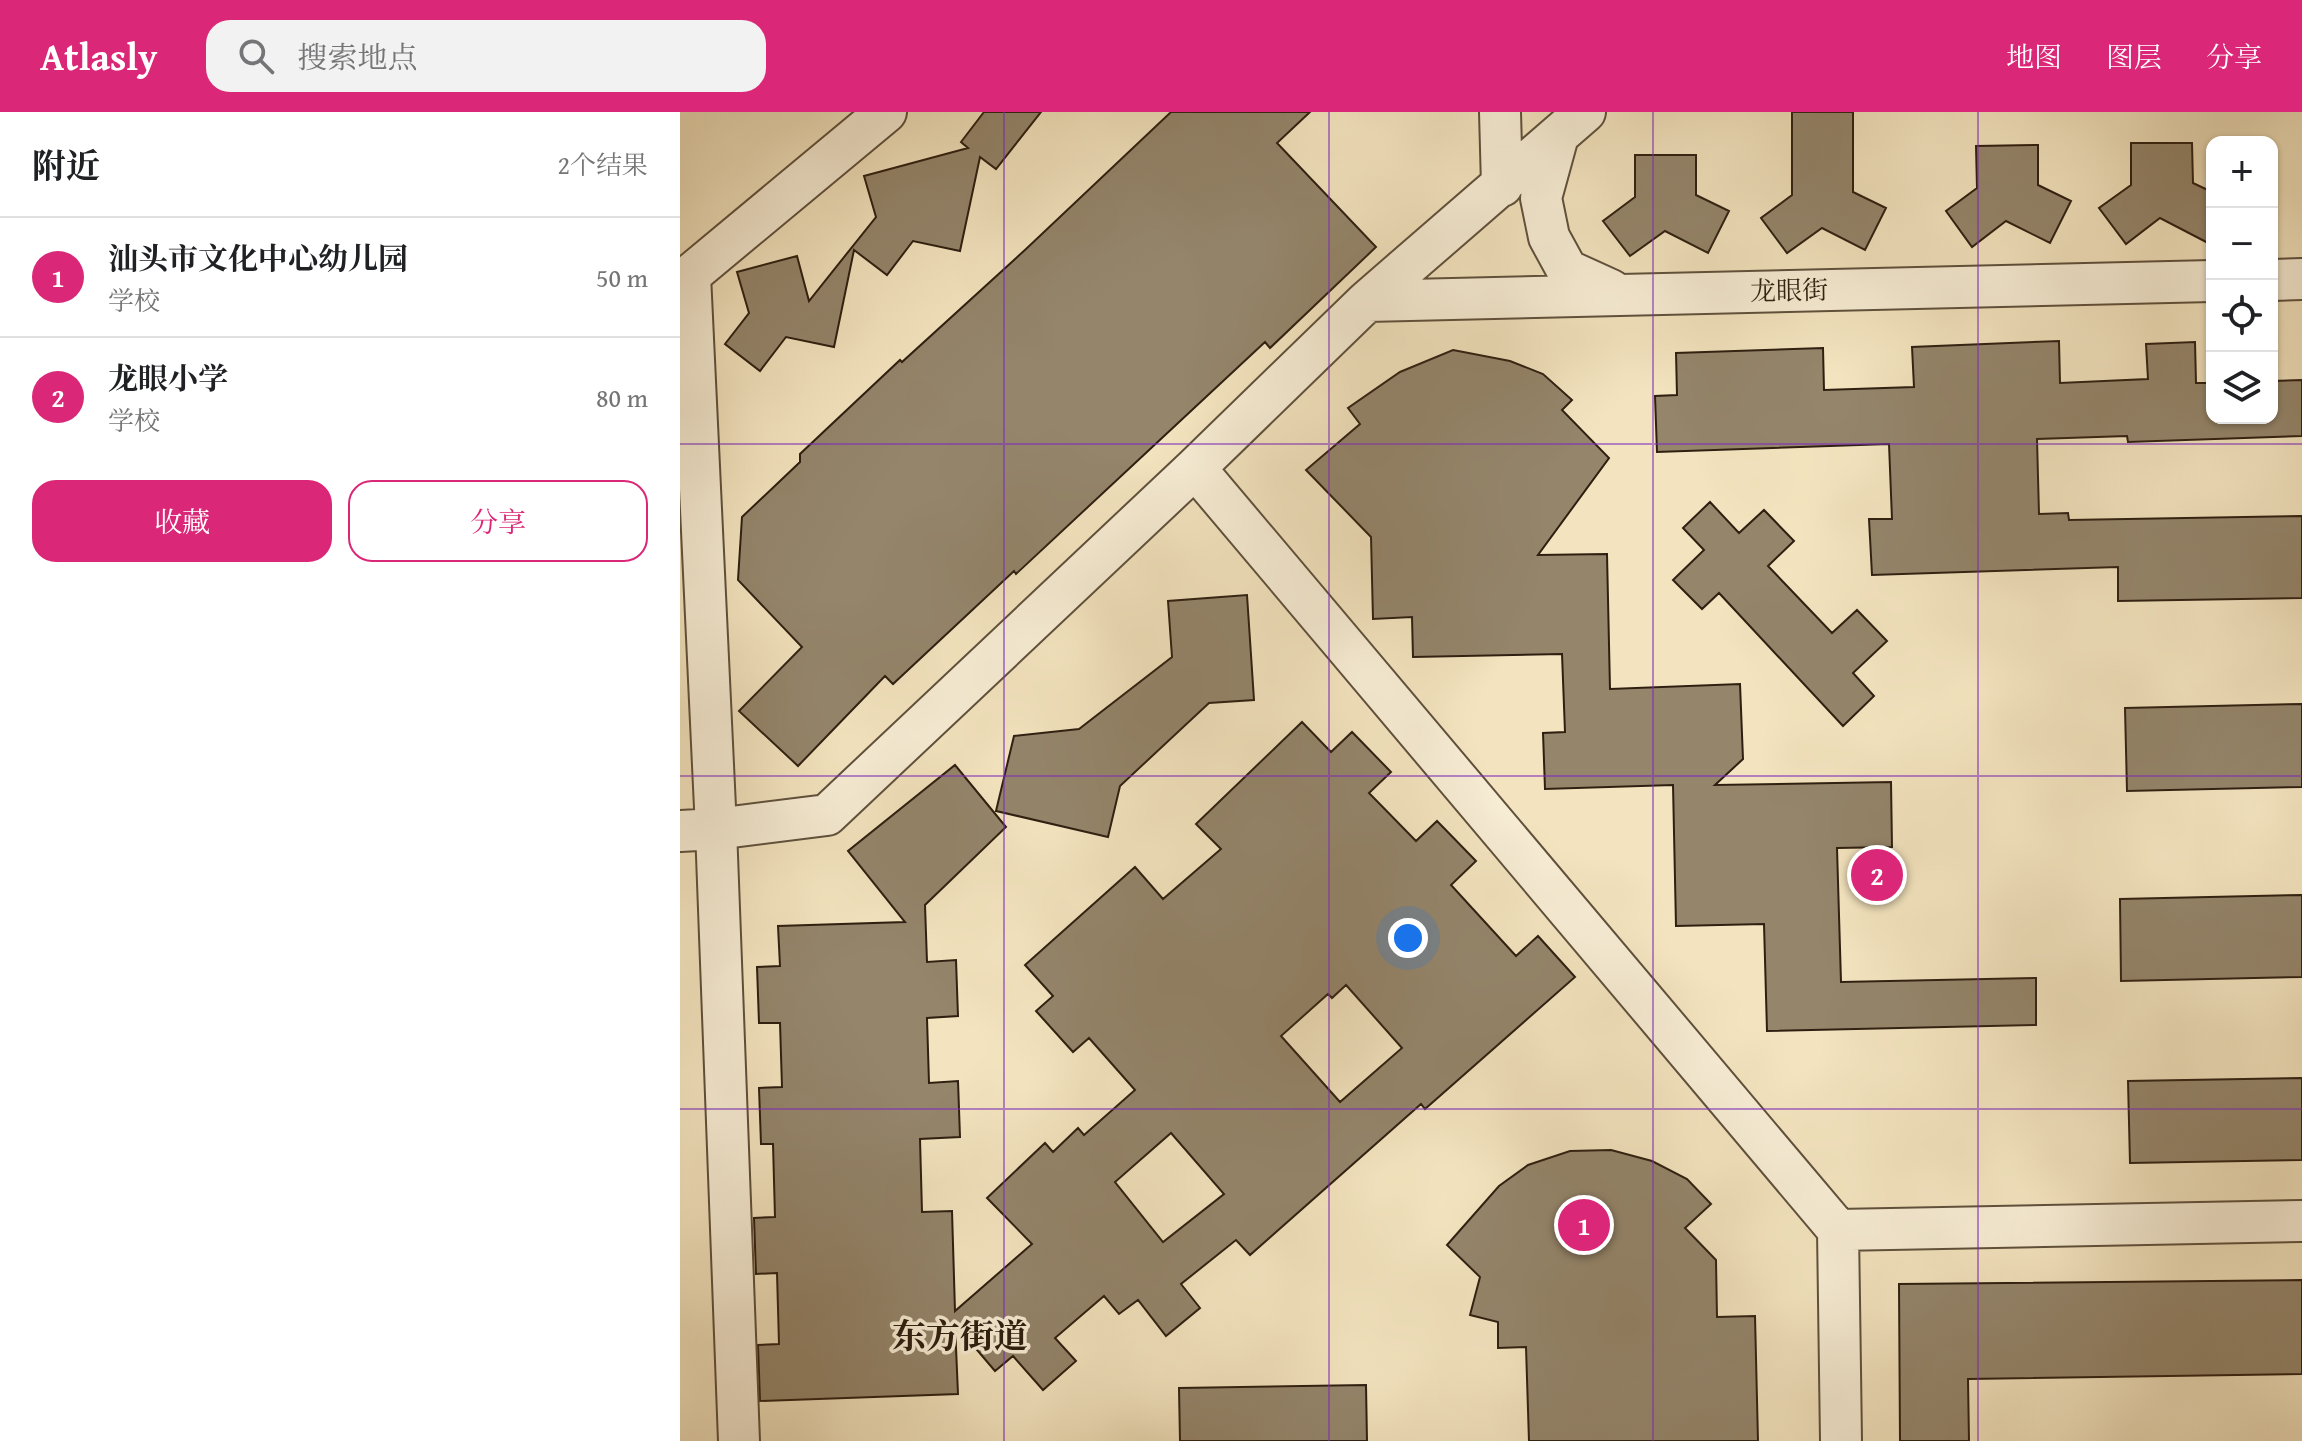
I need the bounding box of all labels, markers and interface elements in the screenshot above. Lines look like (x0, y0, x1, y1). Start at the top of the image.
search box (206, 20, 766, 92)
text: Atlasly (40, 28, 158, 84)
icon: search (234, 34, 278, 78)
text: 搜索地点 (298, 35, 418, 79)
text: 地图 (2006, 36, 2062, 77)
text: 图层 (2106, 36, 2162, 77)
text: 分享 (2206, 36, 2262, 77)
map controls (2206, 136, 2278, 424)
button: + (2206, 136, 2278, 208)
text: 附近 (32, 141, 100, 190)
text: 2个结果 (557, 145, 648, 184)
button: − (2206, 208, 2278, 280)
text: 汕头市文化中心幼儿园 (108, 236, 408, 280)
text: 1 (51, 258, 65, 297)
text: 50 m (596, 258, 648, 297)
street label: 龙眼街 (1750, 270, 1828, 310)
button: locate (2206, 280, 2278, 352)
text: 学校 (108, 281, 160, 320)
button: layers (2206, 352, 2278, 424)
text: 龙眼小学 (108, 356, 228, 400)
text: 2 (51, 378, 65, 417)
text: 80 m (596, 378, 648, 417)
text: 学校 (108, 401, 160, 440)
button: 收藏 (32, 480, 332, 562)
button: 分享 (348, 480, 648, 562)
pin: 2 (1851, 845, 1903, 905)
your location (1388, 918, 1428, 958)
pin: 1 (1558, 1195, 1610, 1255)
district label: 东方街道 (892, 1311, 1028, 1360)

